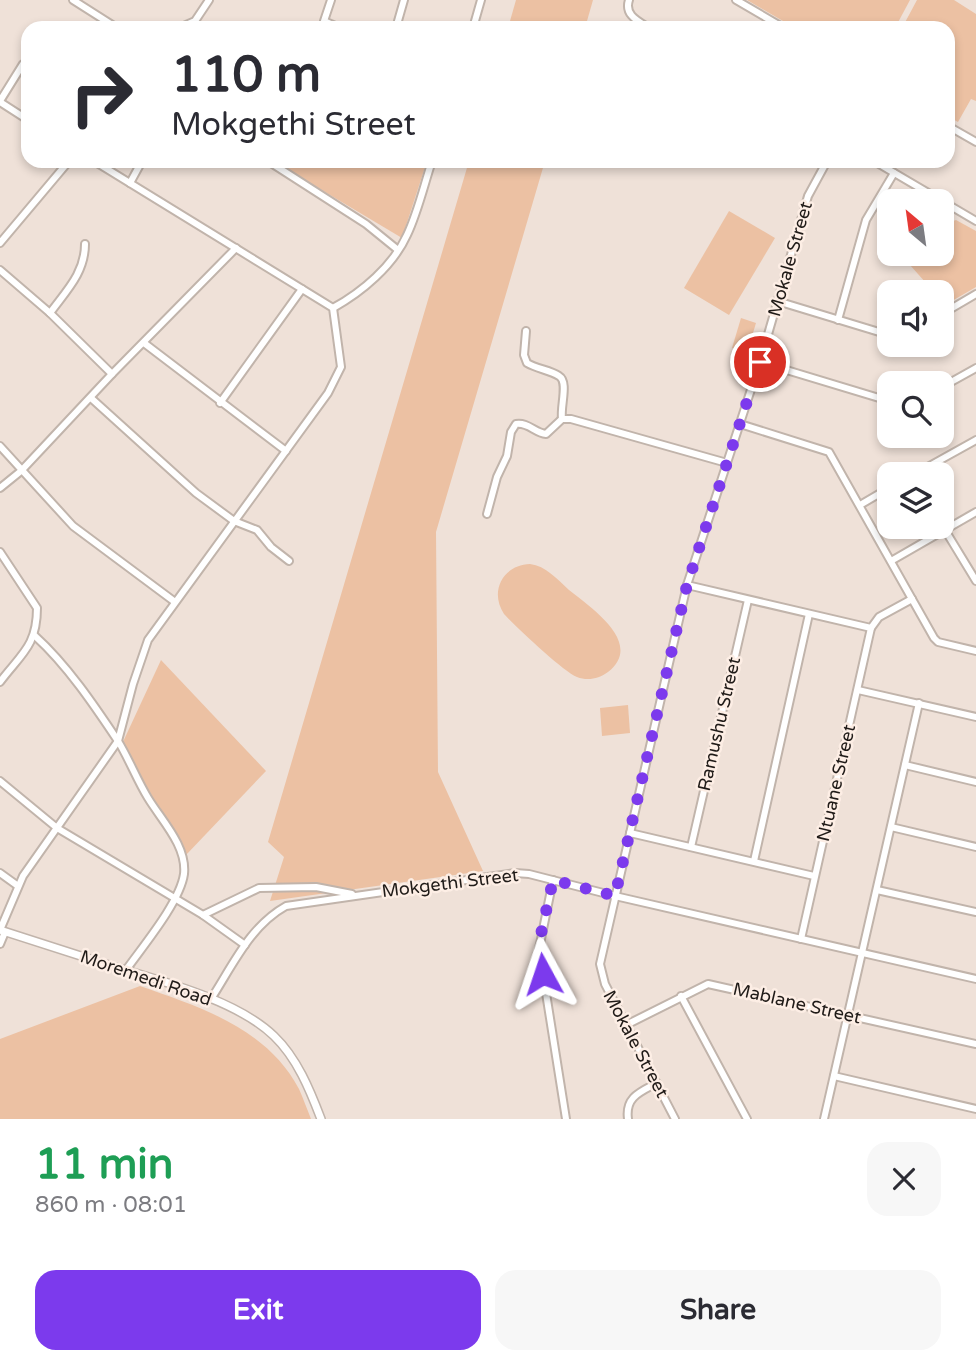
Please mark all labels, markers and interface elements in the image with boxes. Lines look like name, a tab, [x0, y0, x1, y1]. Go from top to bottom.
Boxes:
text: 110 m	[171, 46, 321, 105]
icon: right	[56, 49, 147, 140]
text: Mokgethi Street	[171, 106, 416, 144]
north arrow	[877, 189, 954, 266]
map controls	[877, 189, 954, 539]
street label: Mokale Street	[763, 199, 817, 319]
button: sound	[877, 280, 954, 357]
pin	[730, 332, 790, 392]
icon: arrive	[741, 343, 779, 381]
button: search	[877, 371, 954, 448]
button: layers	[877, 462, 954, 539]
street label: Ramushu Street	[693, 655, 745, 793]
street label: Ntuane Street	[812, 722, 860, 844]
street label: Mokgethi Street	[380, 864, 520, 902]
position arrow	[506, 937, 580, 1011]
street label: Moremedi Road	[77, 945, 215, 1011]
street label: Mablane Street	[731, 978, 863, 1028]
street label: Mokale Street	[598, 986, 674, 1102]
text: 11 min	[35, 1139, 173, 1190]
button: close	[867, 1142, 941, 1216]
text: 860 m · 08:01	[35, 1191, 187, 1219]
button: Exit	[35, 1270, 481, 1350]
button: Share	[495, 1270, 941, 1350]

